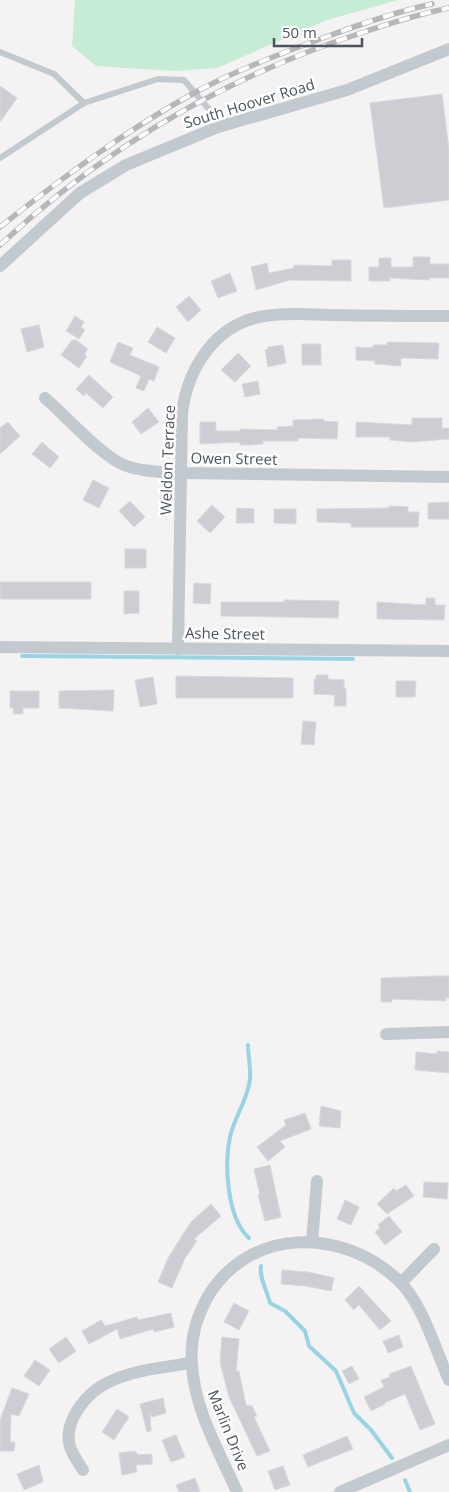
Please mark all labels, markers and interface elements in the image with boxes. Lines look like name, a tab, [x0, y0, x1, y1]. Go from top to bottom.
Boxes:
scale bar	[274, 15, 362, 47]
text: 50 m	[282, 22, 317, 42]
street label: South Hoover Road	[181, 74, 317, 132]
street label: Weldon Terrace	[155, 405, 179, 515]
street label: Owen Street	[190, 447, 278, 469]
street label: Ashe Street	[185, 622, 265, 644]
street label: Marlin Drive	[204, 1387, 254, 1473]

